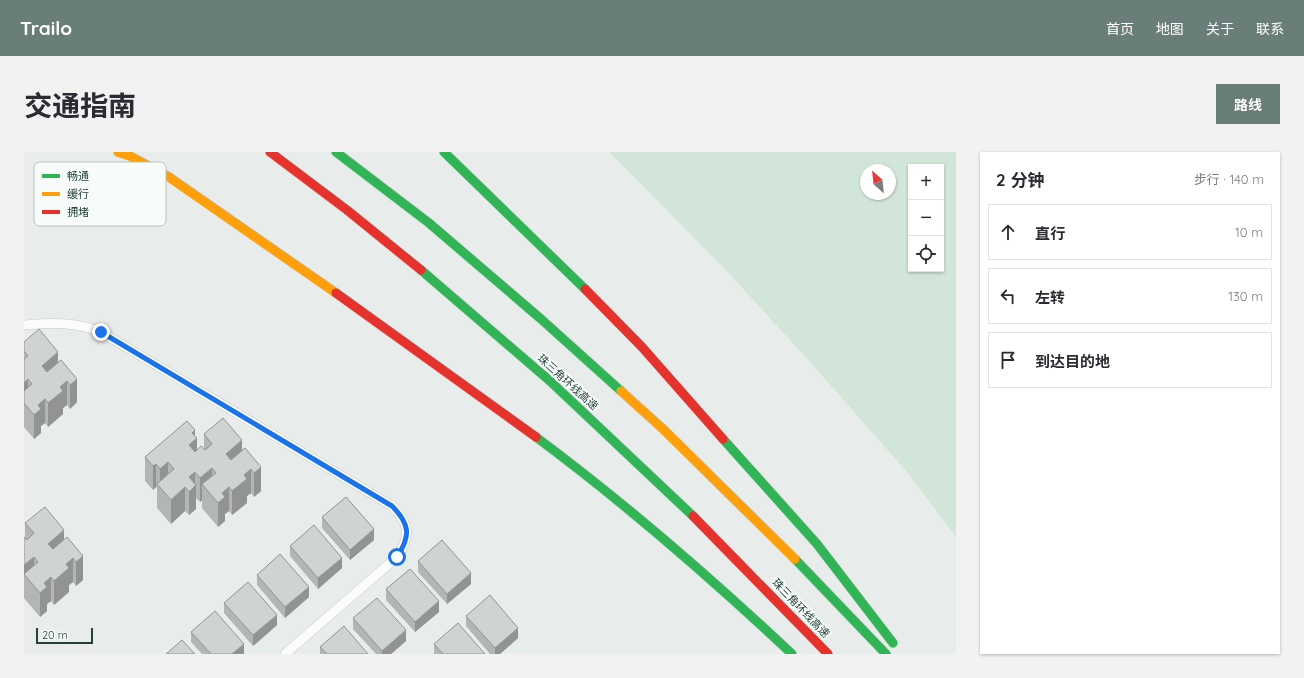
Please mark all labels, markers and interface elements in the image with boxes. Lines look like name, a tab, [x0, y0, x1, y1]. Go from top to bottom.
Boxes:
text: Trailo	[20, 16, 72, 40]
text: 首页	[1106, 20, 1134, 38]
text: 地图	[1156, 20, 1184, 38]
text: 关于	[1206, 20, 1234, 38]
text: 联系	[1256, 20, 1284, 38]
button: 路线	[1216, 84, 1280, 124]
text: 交通指南	[24, 88, 136, 123]
legend	[34, 162, 166, 226]
north arrow	[860, 164, 896, 200]
map controls	[908, 164, 944, 272]
button: +	[908, 164, 944, 200]
text: 畅通	[67, 169, 89, 183]
text: 2 分钟	[996, 169, 1044, 190]
text: 步行 · 140 m	[1194, 171, 1264, 187]
text: 缓行	[67, 187, 89, 201]
button: −	[908, 200, 944, 236]
text: 拥堵	[67, 205, 89, 219]
icon: ahead	[997, 221, 1019, 243]
text: 直行	[1035, 224, 1065, 243]
text: 10 m	[1235, 224, 1263, 240]
button: locate	[908, 236, 944, 272]
icon: left	[997, 285, 1019, 307]
text: 左转	[1035, 288, 1065, 307]
text: 130 m	[1228, 288, 1263, 304]
route end	[92, 323, 110, 341]
icon: arrive	[997, 349, 1019, 371]
street label: 珠三角环线高速	[535, 351, 601, 413]
text: 到达目的地	[1035, 352, 1110, 371]
route start	[388, 548, 406, 566]
street label: 珠三角环线高速	[769, 575, 833, 641]
scale bar	[36, 626, 93, 645]
text: 20 m	[42, 628, 68, 642]

